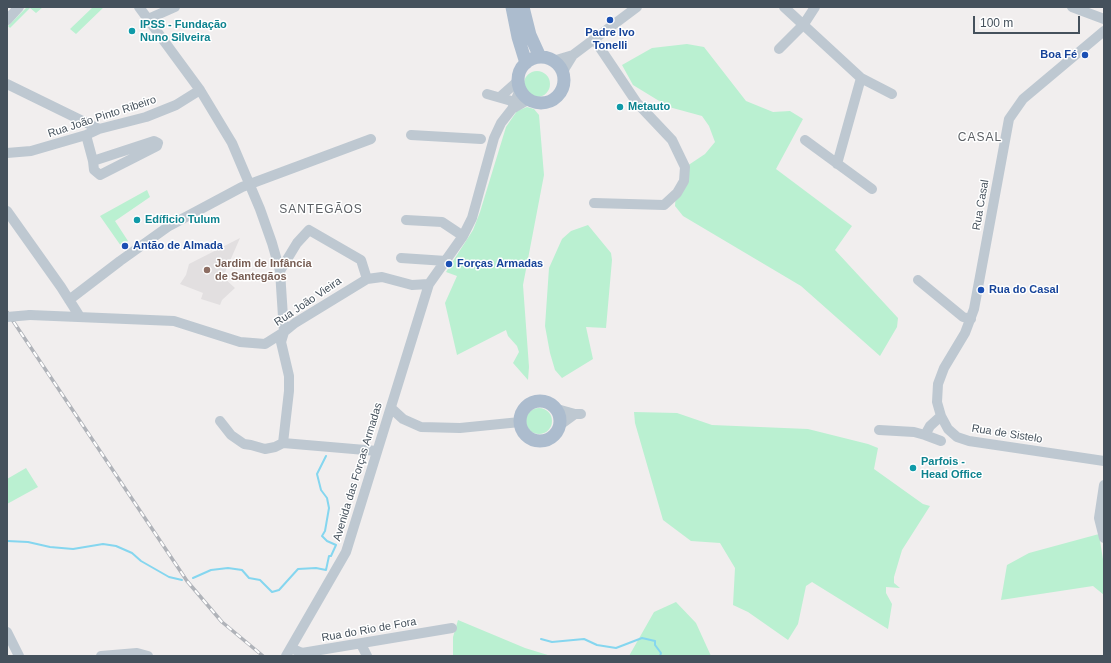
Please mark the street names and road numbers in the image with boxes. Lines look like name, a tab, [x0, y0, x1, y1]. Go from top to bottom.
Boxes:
street label: Rua João Pinto Ribeiro	[46, 93, 158, 141]
street label: Rua Casal	[970, 179, 992, 231]
street label: Rua João Vieira	[272, 275, 344, 329]
street label: Avenida das Forças Armadas	[331, 401, 385, 543]
street label: Rua de Sistelo	[971, 422, 1043, 446]
street label: Rua do Rio de Fora	[321, 615, 417, 645]

